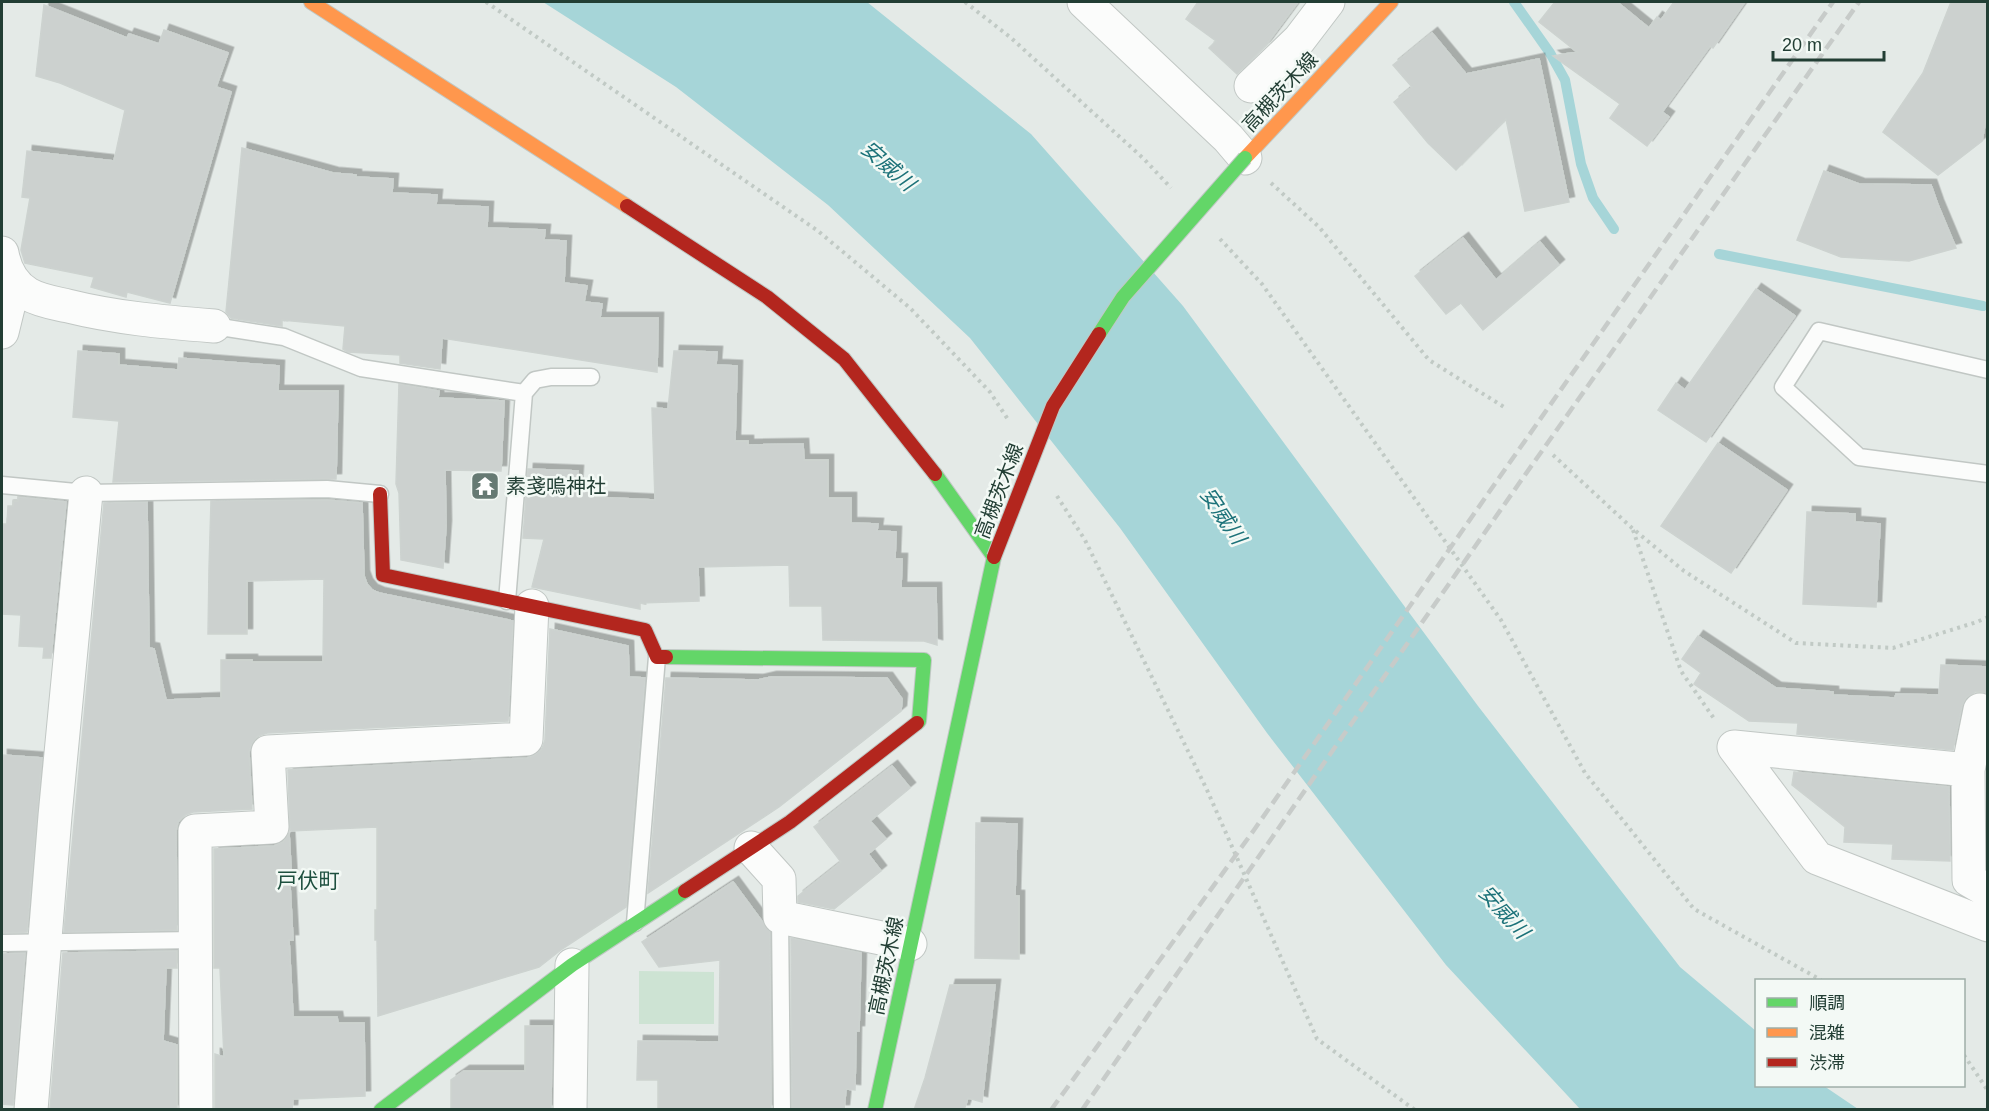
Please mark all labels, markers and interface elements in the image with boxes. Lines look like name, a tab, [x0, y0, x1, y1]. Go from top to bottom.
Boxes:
scale bar	[1773, 24, 1884, 62]
text: 20 m	[1782, 35, 1822, 55]
street label: 高槻茨木線	[1238, 48, 1322, 136]
water label: 安威川	[857, 136, 921, 196]
street label: 高槻茨木線	[971, 440, 1027, 542]
temple icon: 素戔嗚神社	[469, 470, 501, 502]
place label: 素戔嗚神社	[506, 475, 606, 497]
water label: 安威川	[1196, 483, 1252, 550]
district label: 戸伏町	[277, 869, 340, 892]
water label: 安威川	[1475, 881, 1535, 944]
street label: 高槻茨木線	[865, 915, 907, 1017]
legend	[1755, 979, 1965, 1087]
text: 順調	[1809, 993, 1845, 1013]
text: 混雑	[1809, 1023, 1845, 1043]
text: 渋滞	[1809, 1053, 1845, 1073]

